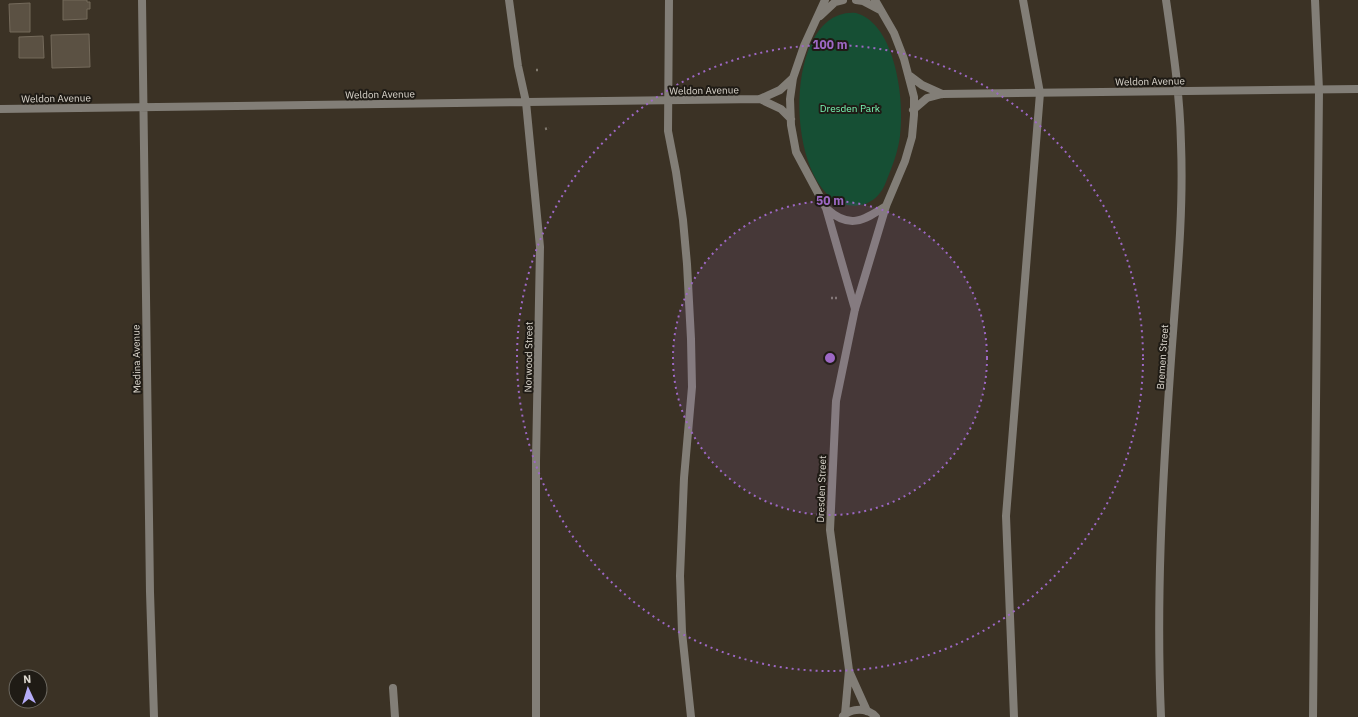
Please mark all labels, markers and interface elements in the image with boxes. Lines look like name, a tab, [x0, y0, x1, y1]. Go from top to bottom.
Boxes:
text: 100 m	[812, 37, 848, 52]
street label: Weldon Avenue	[1115, 74, 1186, 89]
street label: Weldon Avenue	[669, 83, 740, 98]
street label: Weldon Avenue	[345, 87, 416, 102]
street label: Weldon Avenue	[21, 91, 92, 106]
park label: Dresden Park	[820, 102, 881, 115]
text: 50 m	[816, 193, 844, 208]
street label: Norwood Street	[521, 321, 536, 393]
street label: Medina Avenue	[129, 324, 144, 393]
street label: Bremen Street	[1154, 324, 1171, 390]
centre of rings	[823, 351, 837, 365]
street label: Dresden Street	[814, 455, 829, 523]
north arrow	[8, 669, 48, 709]
text: N	[23, 672, 32, 686]

